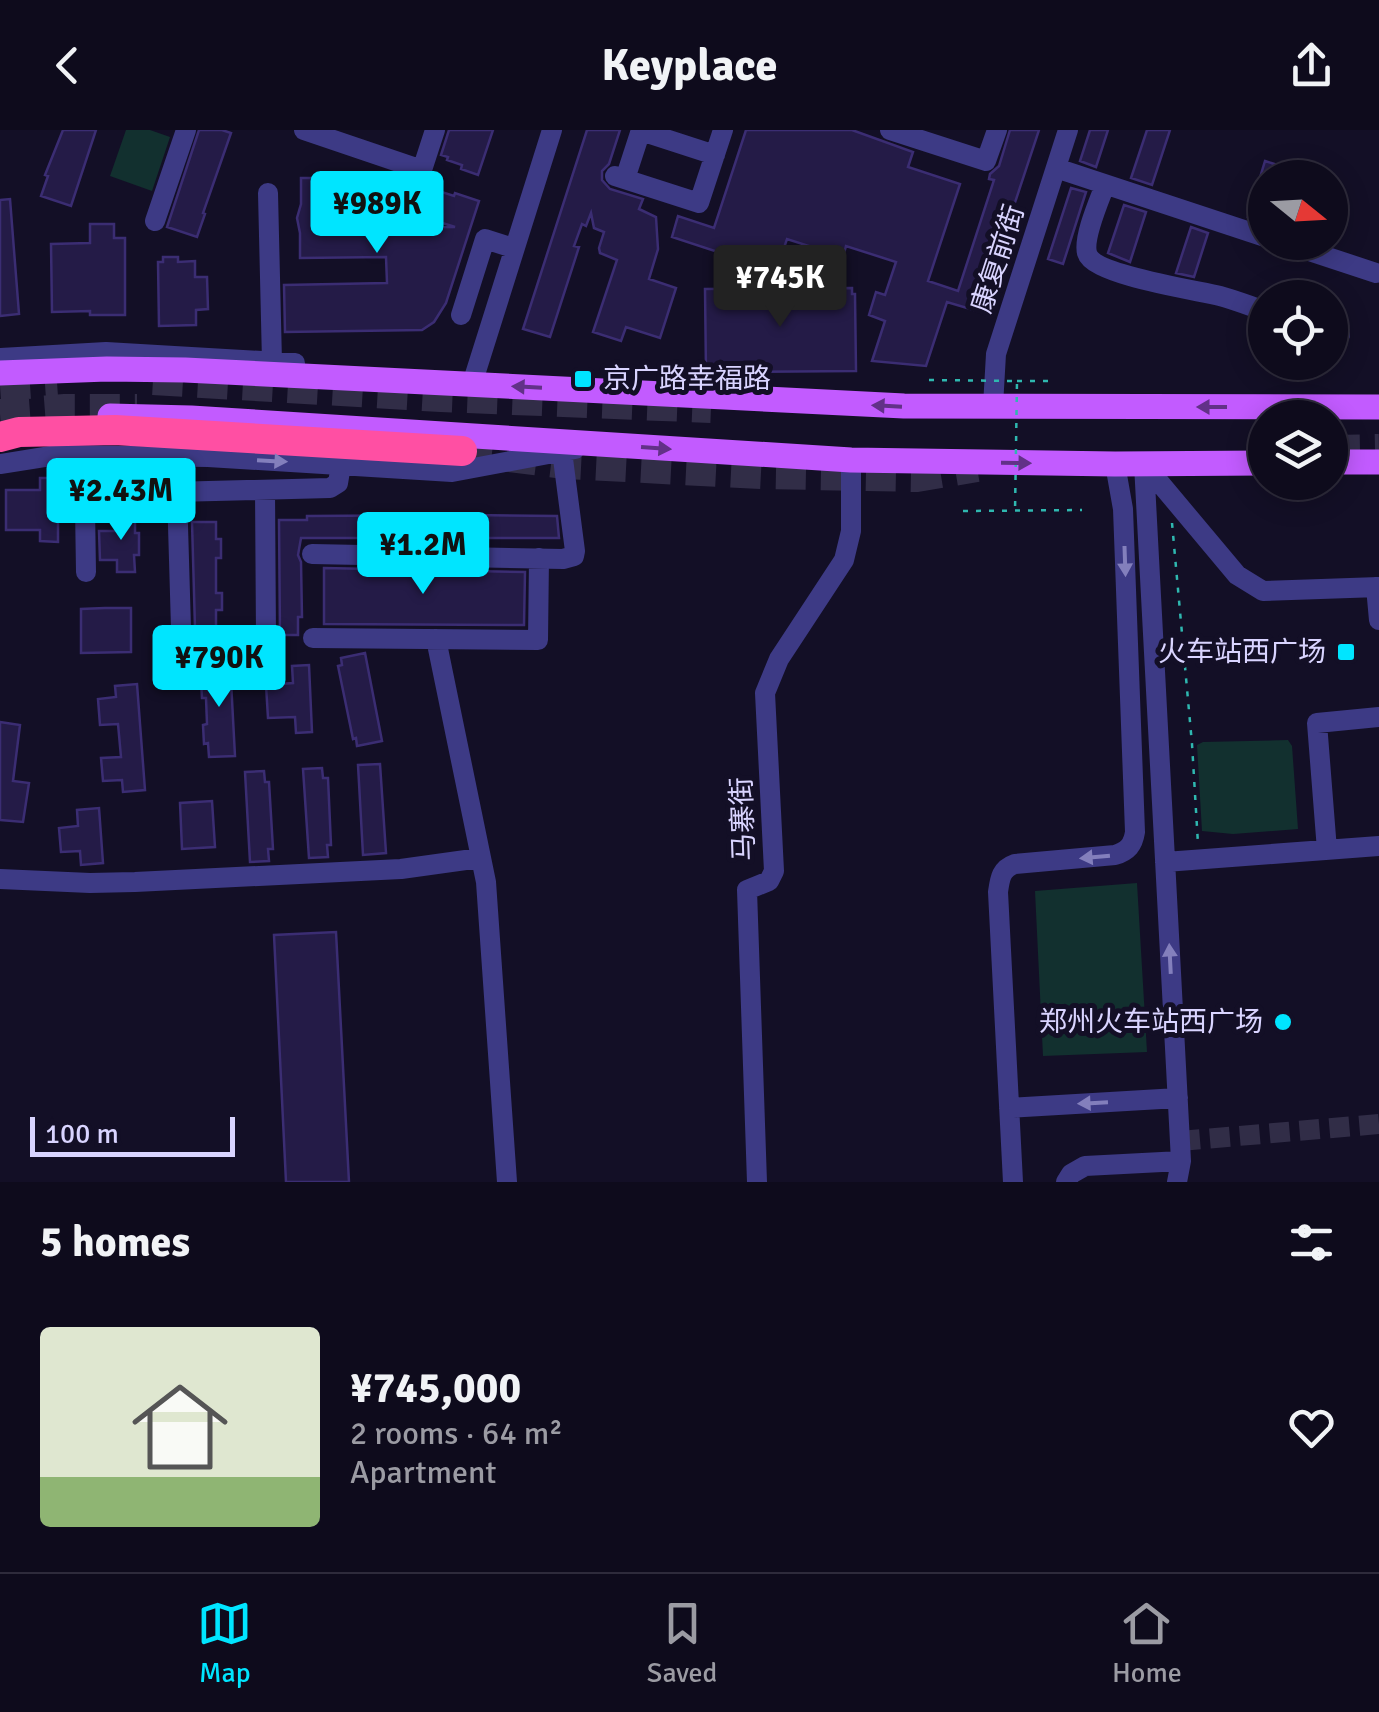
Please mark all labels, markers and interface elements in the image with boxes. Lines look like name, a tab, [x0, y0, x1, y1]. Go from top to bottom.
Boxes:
icon: back	[40, 38, 95, 93]
text: Keyplace	[601, 38, 778, 93]
icon: share	[1284, 38, 1339, 93]
north arrow	[1248, 160, 1348, 260]
map controls	[1248, 160, 1348, 500]
pin: ¥989K	[307, 171, 447, 256]
text: ¥989K	[333, 184, 421, 223]
street label: 康复前街	[965, 200, 1031, 318]
pin: ¥745K	[710, 245, 850, 330]
text: ¥745K	[736, 258, 824, 297]
button: locate	[1248, 280, 1348, 380]
place label: 京广路幸福路	[603, 362, 771, 396]
marker: 京广路幸福路	[572, 368, 594, 390]
one-way arrow	[511, 379, 542, 395]
one-way arrow	[870, 397, 902, 413]
one-way arrow	[1195, 399, 1227, 415]
button: layers	[1248, 400, 1348, 500]
one-way arrow	[641, 440, 673, 456]
one-way arrow	[256, 453, 288, 469]
one-way arrow	[1000, 455, 1032, 471]
pin: ¥2.43M	[40, 458, 202, 543]
text: ¥2.43M	[69, 471, 173, 510]
pin: ¥1.2M	[353, 512, 493, 597]
text: ¥1.2M	[379, 525, 467, 564]
one-way arrow	[1117, 545, 1133, 577]
pin: ¥790K	[149, 625, 289, 710]
place label: 火车站西广场	[1158, 635, 1326, 669]
text: ¥790K	[175, 638, 263, 677]
marker: 火车站西广场	[1335, 641, 1357, 663]
street label: 马寨街	[725, 776, 761, 862]
one-way arrow	[1078, 850, 1110, 866]
one-way arrow	[1162, 942, 1178, 974]
place label: 郑州火车站西广场	[1039, 1005, 1263, 1039]
marker: 郑州火车站西广场	[1272, 1011, 1294, 1033]
one-way arrow	[1077, 1095, 1109, 1111]
scale bar	[30, 1112, 235, 1156]
text: 100 m	[45, 1117, 119, 1151]
icon: filters	[1284, 1215, 1339, 1270]
text: 5 homes	[40, 1217, 190, 1268]
text: ¥745,000	[350, 1363, 521, 1414]
icon: home	[120, 1367, 240, 1487]
icon: heart	[1284, 1400, 1339, 1455]
text: 2 rooms · 64 m²	[350, 1414, 563, 1453]
text: Apartment	[350, 1453, 497, 1492]
tab: Map	[197, 1596, 252, 1690]
tab: Saved	[647, 1596, 717, 1690]
tab: Home	[1112, 1596, 1182, 1690]

